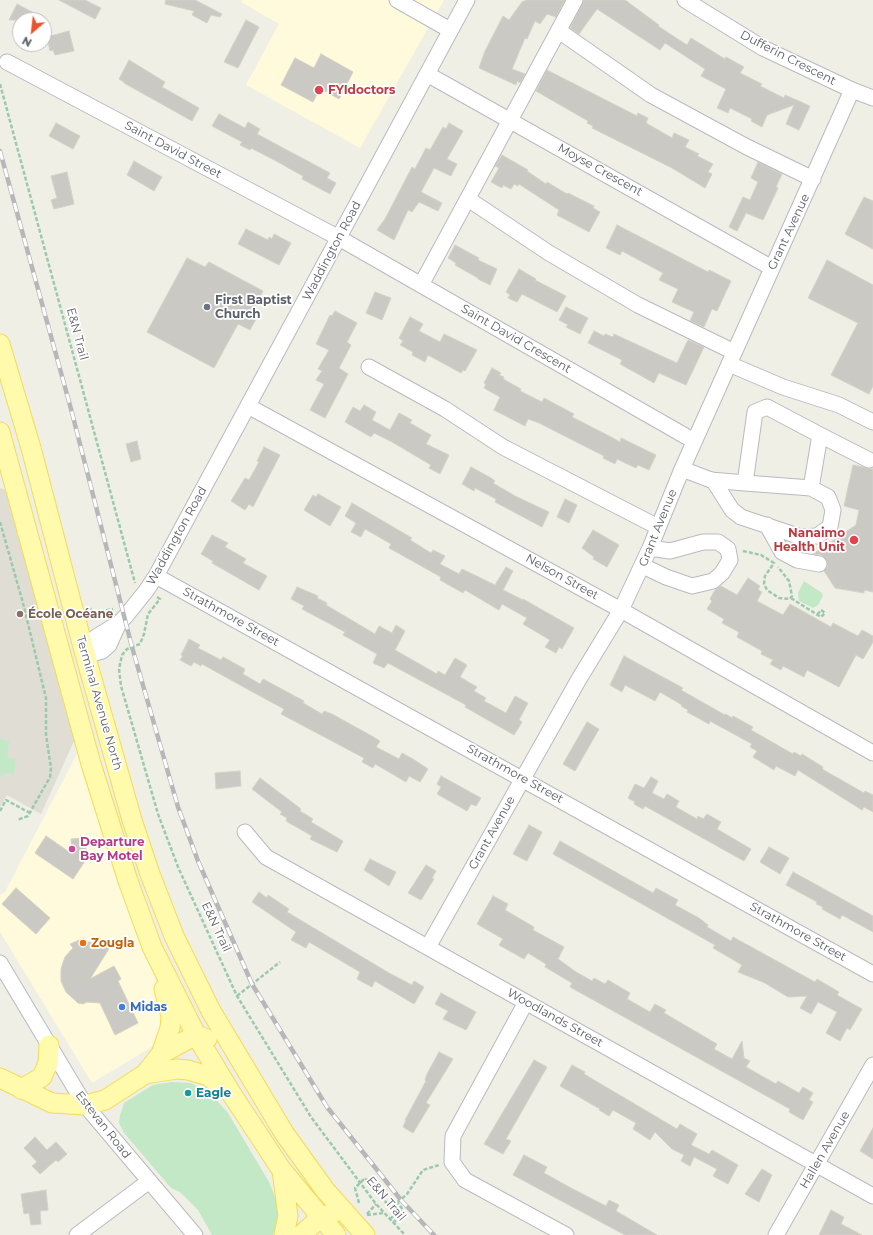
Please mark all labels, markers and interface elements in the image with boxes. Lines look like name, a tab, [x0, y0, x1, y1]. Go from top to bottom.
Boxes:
north arrow	[12, 12, 52, 52]
street label: Dufferin Crescent	[738, 28, 838, 88]
text: N	[20, 33, 34, 50]
place label: FYIdoctors	[328, 83, 395, 97]
marker: FYIdoctors	[313, 84, 325, 96]
street label: Saint David Street	[122, 118, 224, 182]
street label: Moyse Crescent	[555, 141, 645, 199]
street label: Grant Avenue	[765, 192, 813, 272]
street label: Waddington Road	[300, 199, 364, 303]
place label: First Baptist Church	[215, 293, 292, 321]
marker: First Baptist Church	[202, 302, 212, 312]
street label: Saint David Crescent	[458, 302, 574, 376]
street label: E&N Trail	[63, 306, 91, 362]
street label: Waddington Road	[144, 484, 210, 588]
street label: Grant Avenue	[636, 487, 680, 569]
place label: Nanaimo Health Unit	[773, 526, 845, 554]
marker: Nanaimo Health Unit	[848, 534, 860, 546]
street label: Nelson Street	[523, 551, 601, 603]
street label: Strathmore Street	[180, 584, 282, 650]
place label: École Océane	[28, 607, 113, 621]
marker: École Océane	[15, 609, 25, 619]
street label: Terminal Avenue North	[73, 634, 125, 772]
street label: Strathmore Street	[464, 741, 566, 807]
street label: Grant Avenue	[466, 794, 518, 872]
place label: Departure Bay Motel	[80, 835, 145, 863]
marker: Departure Bay Motel	[67, 844, 77, 854]
street label: Strathmore Street	[747, 899, 849, 965]
street label: E&N Trail	[198, 900, 234, 954]
place label: Zougla	[91, 936, 134, 950]
marker: Zougla	[78, 938, 88, 948]
street label: Woodlands Street	[504, 986, 606, 1050]
place label: Midas	[130, 1000, 167, 1014]
marker: Midas	[117, 1002, 127, 1012]
place label: Eagle	[196, 1086, 231, 1100]
street label: Estevan Road	[72, 1088, 134, 1162]
marker: Eagle	[183, 1088, 193, 1098]
street label: Hallen Avenue	[797, 1109, 853, 1191]
street label: E&N Trail	[363, 1174, 409, 1224]

